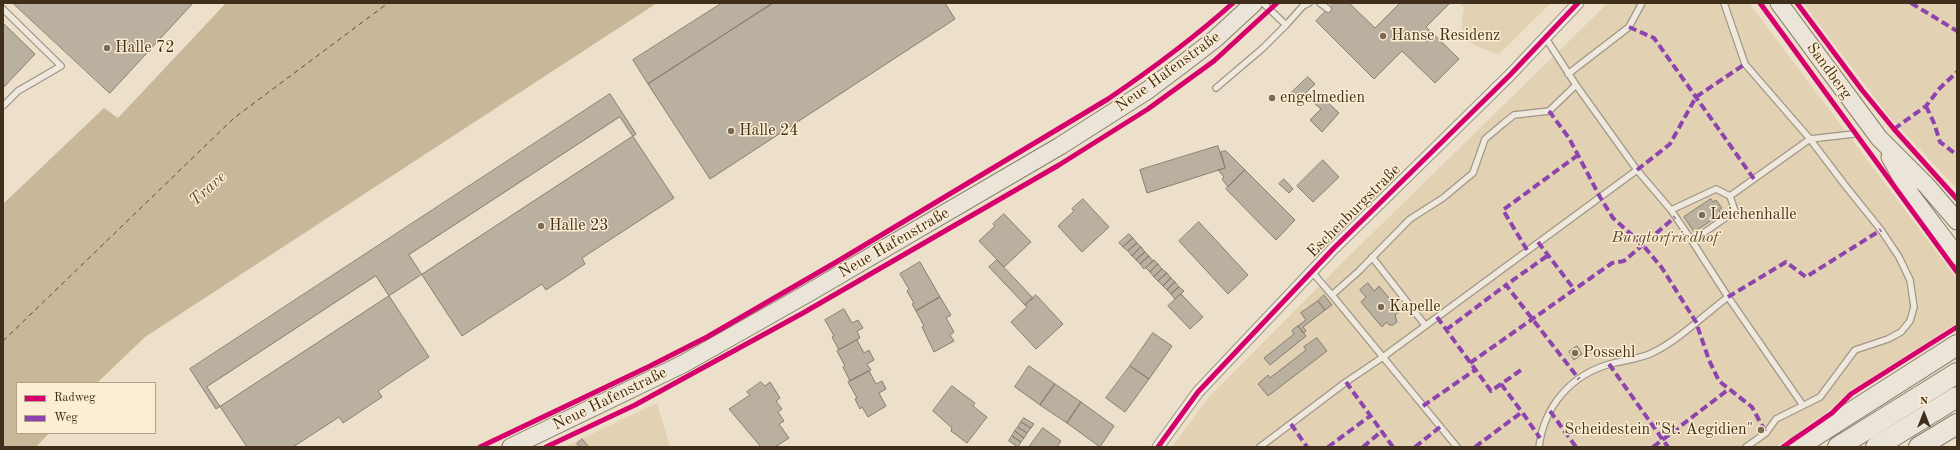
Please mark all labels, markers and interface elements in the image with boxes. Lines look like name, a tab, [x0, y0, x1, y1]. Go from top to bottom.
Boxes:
place label: Hanse Residenz	[1391, 26, 1500, 46]
street label: Neue Hafenstraße	[1112, 28, 1224, 116]
marker: Hanse Residenz	[1378, 31, 1388, 41]
place label: Halle 72	[115, 38, 175, 58]
street label: Sandberg	[1802, 39, 1856, 103]
marker: Halle 72	[102, 43, 112, 53]
place label: engelmedien	[1280, 88, 1365, 108]
marker: engelmedien	[1267, 93, 1277, 103]
place label: Halle 24	[739, 121, 799, 141]
marker: Halle 24	[726, 126, 736, 136]
street label: Eschenburgstraße	[1303, 160, 1405, 262]
water label: Trave	[185, 167, 231, 211]
street label: Neue Hafenstraße	[835, 204, 953, 282]
place label: Leichenhalle	[1710, 205, 1797, 225]
marker: Leichenhalle	[1697, 210, 1707, 220]
place label: Halle 23	[549, 216, 609, 236]
marker: Halle 23	[536, 221, 546, 231]
park label: Burgtorfriedhof	[1611, 228, 1719, 248]
place label: Kapelle	[1389, 297, 1441, 317]
marker: Kapelle	[1376, 302, 1386, 312]
place label: Possehl	[1583, 343, 1635, 363]
marker: Possehl	[1570, 348, 1580, 358]
street label: Neue Hafenstraße	[550, 363, 670, 435]
legend	[16, 382, 156, 434]
text: Radweg	[54, 392, 96, 404]
north arrow	[1904, 394, 1944, 434]
text: N	[1920, 396, 1928, 407]
text: Weg	[54, 412, 78, 424]
place label: Scheidestein "St. Aegidien"	[1564, 420, 1753, 440]
marker: Scheidestein "St. Aegidien"	[1756, 425, 1766, 435]

